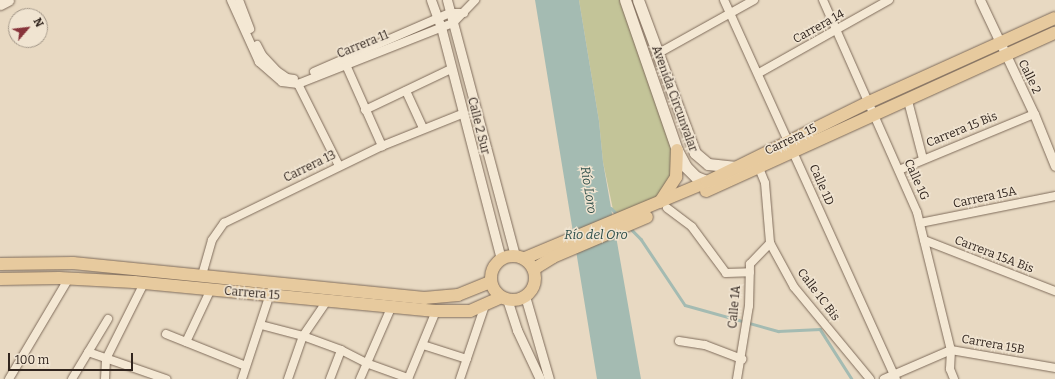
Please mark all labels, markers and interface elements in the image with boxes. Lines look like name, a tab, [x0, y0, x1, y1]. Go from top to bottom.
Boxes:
street label: Carrera 14	[791, 7, 847, 47]
north arrow	[8, 8, 48, 48]
text: N	[30, 16, 46, 29]
street label: Carrera 11	[335, 28, 391, 62]
street label: Avenida Circunvalar	[648, 44, 700, 154]
street label: Calle 2	[1015, 57, 1043, 97]
street label: Calle 2 Sur	[464, 96, 492, 156]
street label: Carrera 15 Bis	[924, 109, 1000, 151]
street label: Carrera 15	[763, 121, 819, 159]
street label: Carrera 13	[282, 148, 338, 186]
street label: Calle 1G	[901, 157, 931, 203]
street label: Calle 1D	[806, 162, 836, 208]
water label: Río Loro	[577, 165, 599, 215]
street label: Carrera 15A	[952, 184, 1018, 212]
water label: Río del Oro	[564, 227, 628, 243]
street label: Carrera 15A Bis	[952, 233, 1036, 277]
street label: Calle 1C Bis	[794, 266, 842, 324]
street label: Carrera 15	[224, 284, 280, 304]
street label: Calle 1A	[726, 285, 744, 329]
street label: Carrera 15B	[960, 332, 1026, 358]
scale bar	[10, 345, 135, 371]
text: 100 m	[15, 353, 49, 367]

